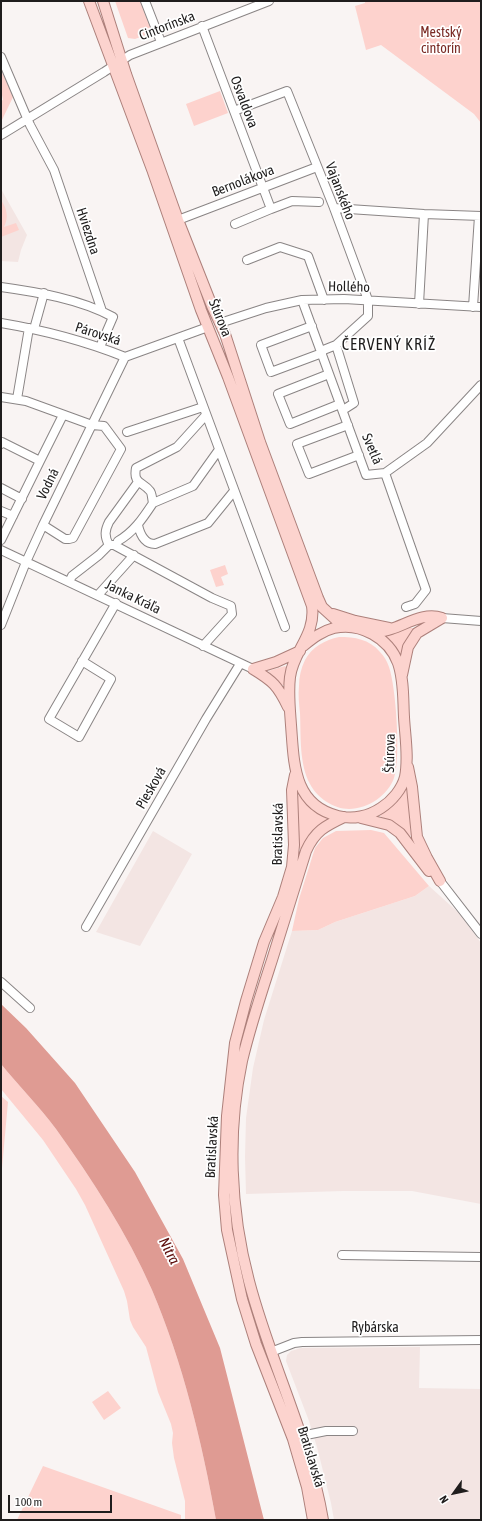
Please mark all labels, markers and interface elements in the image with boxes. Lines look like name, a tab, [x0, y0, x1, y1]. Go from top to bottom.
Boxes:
street label: Cintorínska	[137, 8, 197, 44]
park label: Mestský cintorín	[420, 25, 462, 58]
street label: Osvaldova	[226, 74, 262, 130]
street label: Vajanského	[321, 160, 359, 222]
street label: Bernolákova	[210, 161, 276, 201]
street label: Hviezdna	[73, 205, 103, 257]
street label: Hollého	[328, 278, 370, 296]
street label: Štúrova	[205, 297, 235, 339]
street label: Párovská	[73, 319, 123, 349]
district label: ČERVENÝ KRÍŽ	[342, 335, 436, 355]
street label: Svetlá	[358, 431, 386, 467]
street label: Vodná	[33, 466, 63, 502]
street label: Janka Kráľa	[102, 576, 164, 618]
street label: Štúrova	[381, 733, 399, 773]
street label: Piesková	[132, 764, 170, 812]
street label: Bratislavská	[269, 802, 287, 866]
street label: Bratislavská	[202, 1115, 222, 1179]
water label: Nitra	[155, 1235, 183, 1267]
street label: Rybárska	[351, 1320, 399, 1336]
street label: Bratislavská	[294, 1425, 328, 1489]
north arrow	[434, 1473, 474, 1513]
scale bar	[10, 1487, 114, 1513]
text: N	[437, 1494, 451, 1506]
text: 100 m	[15, 1495, 42, 1509]

